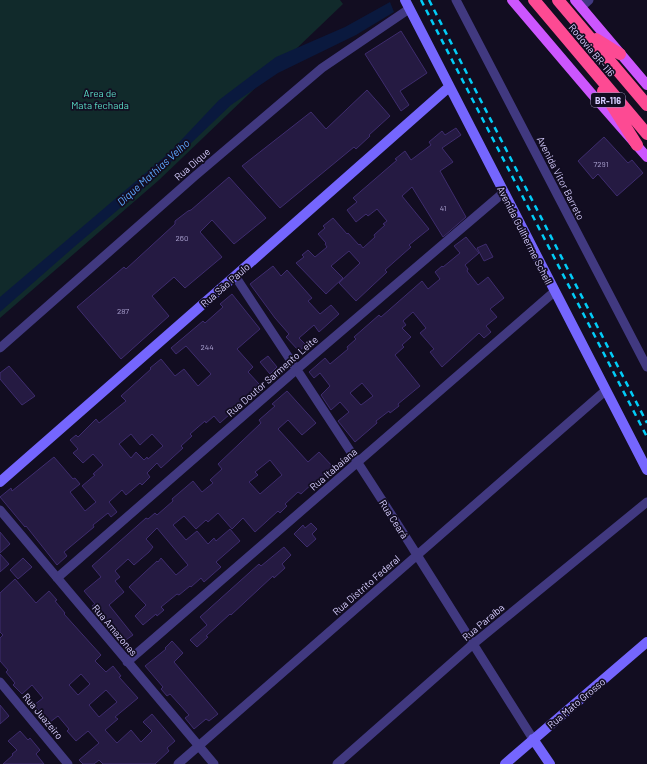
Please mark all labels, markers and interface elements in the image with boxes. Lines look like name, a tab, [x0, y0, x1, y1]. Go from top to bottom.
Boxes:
street label: Rodovia BR-116	[566, 21, 618, 79]
park label: Area de Mata fechada	[71, 87, 129, 111]
road number: BR-116	[591, 93, 625, 107]
street label: Avenida Vitor Barreto	[535, 134, 587, 222]
water label: Dique Mathias Velho	[114, 136, 192, 208]
street label: Rua Dique	[172, 145, 212, 183]
house number: 7291	[594, 159, 609, 169]
street label: Avenida Guilherme Schell	[495, 184, 555, 286]
house number: 41	[440, 203, 446, 213]
house number: 260	[176, 233, 188, 243]
street label: Rua São Paulo	[198, 260, 252, 310]
house number: 287	[117, 306, 129, 316]
street label: Rua Doutor Sarmento Leite	[224, 333, 320, 419]
house number: 244	[200, 342, 214, 352]
street label: Rua Itabaiana	[307, 445, 359, 493]
street label: Rua Ceará	[377, 497, 411, 541]
street label: Rua Distrito Federal	[330, 552, 402, 618]
street label: Rua Paraíba	[460, 601, 506, 643]
street label: Rua Amazonas	[90, 602, 140, 658]
street label: Rua Mato Grosso	[545, 675, 607, 731]
street label: Rua Juazeiro	[20, 691, 66, 741]

